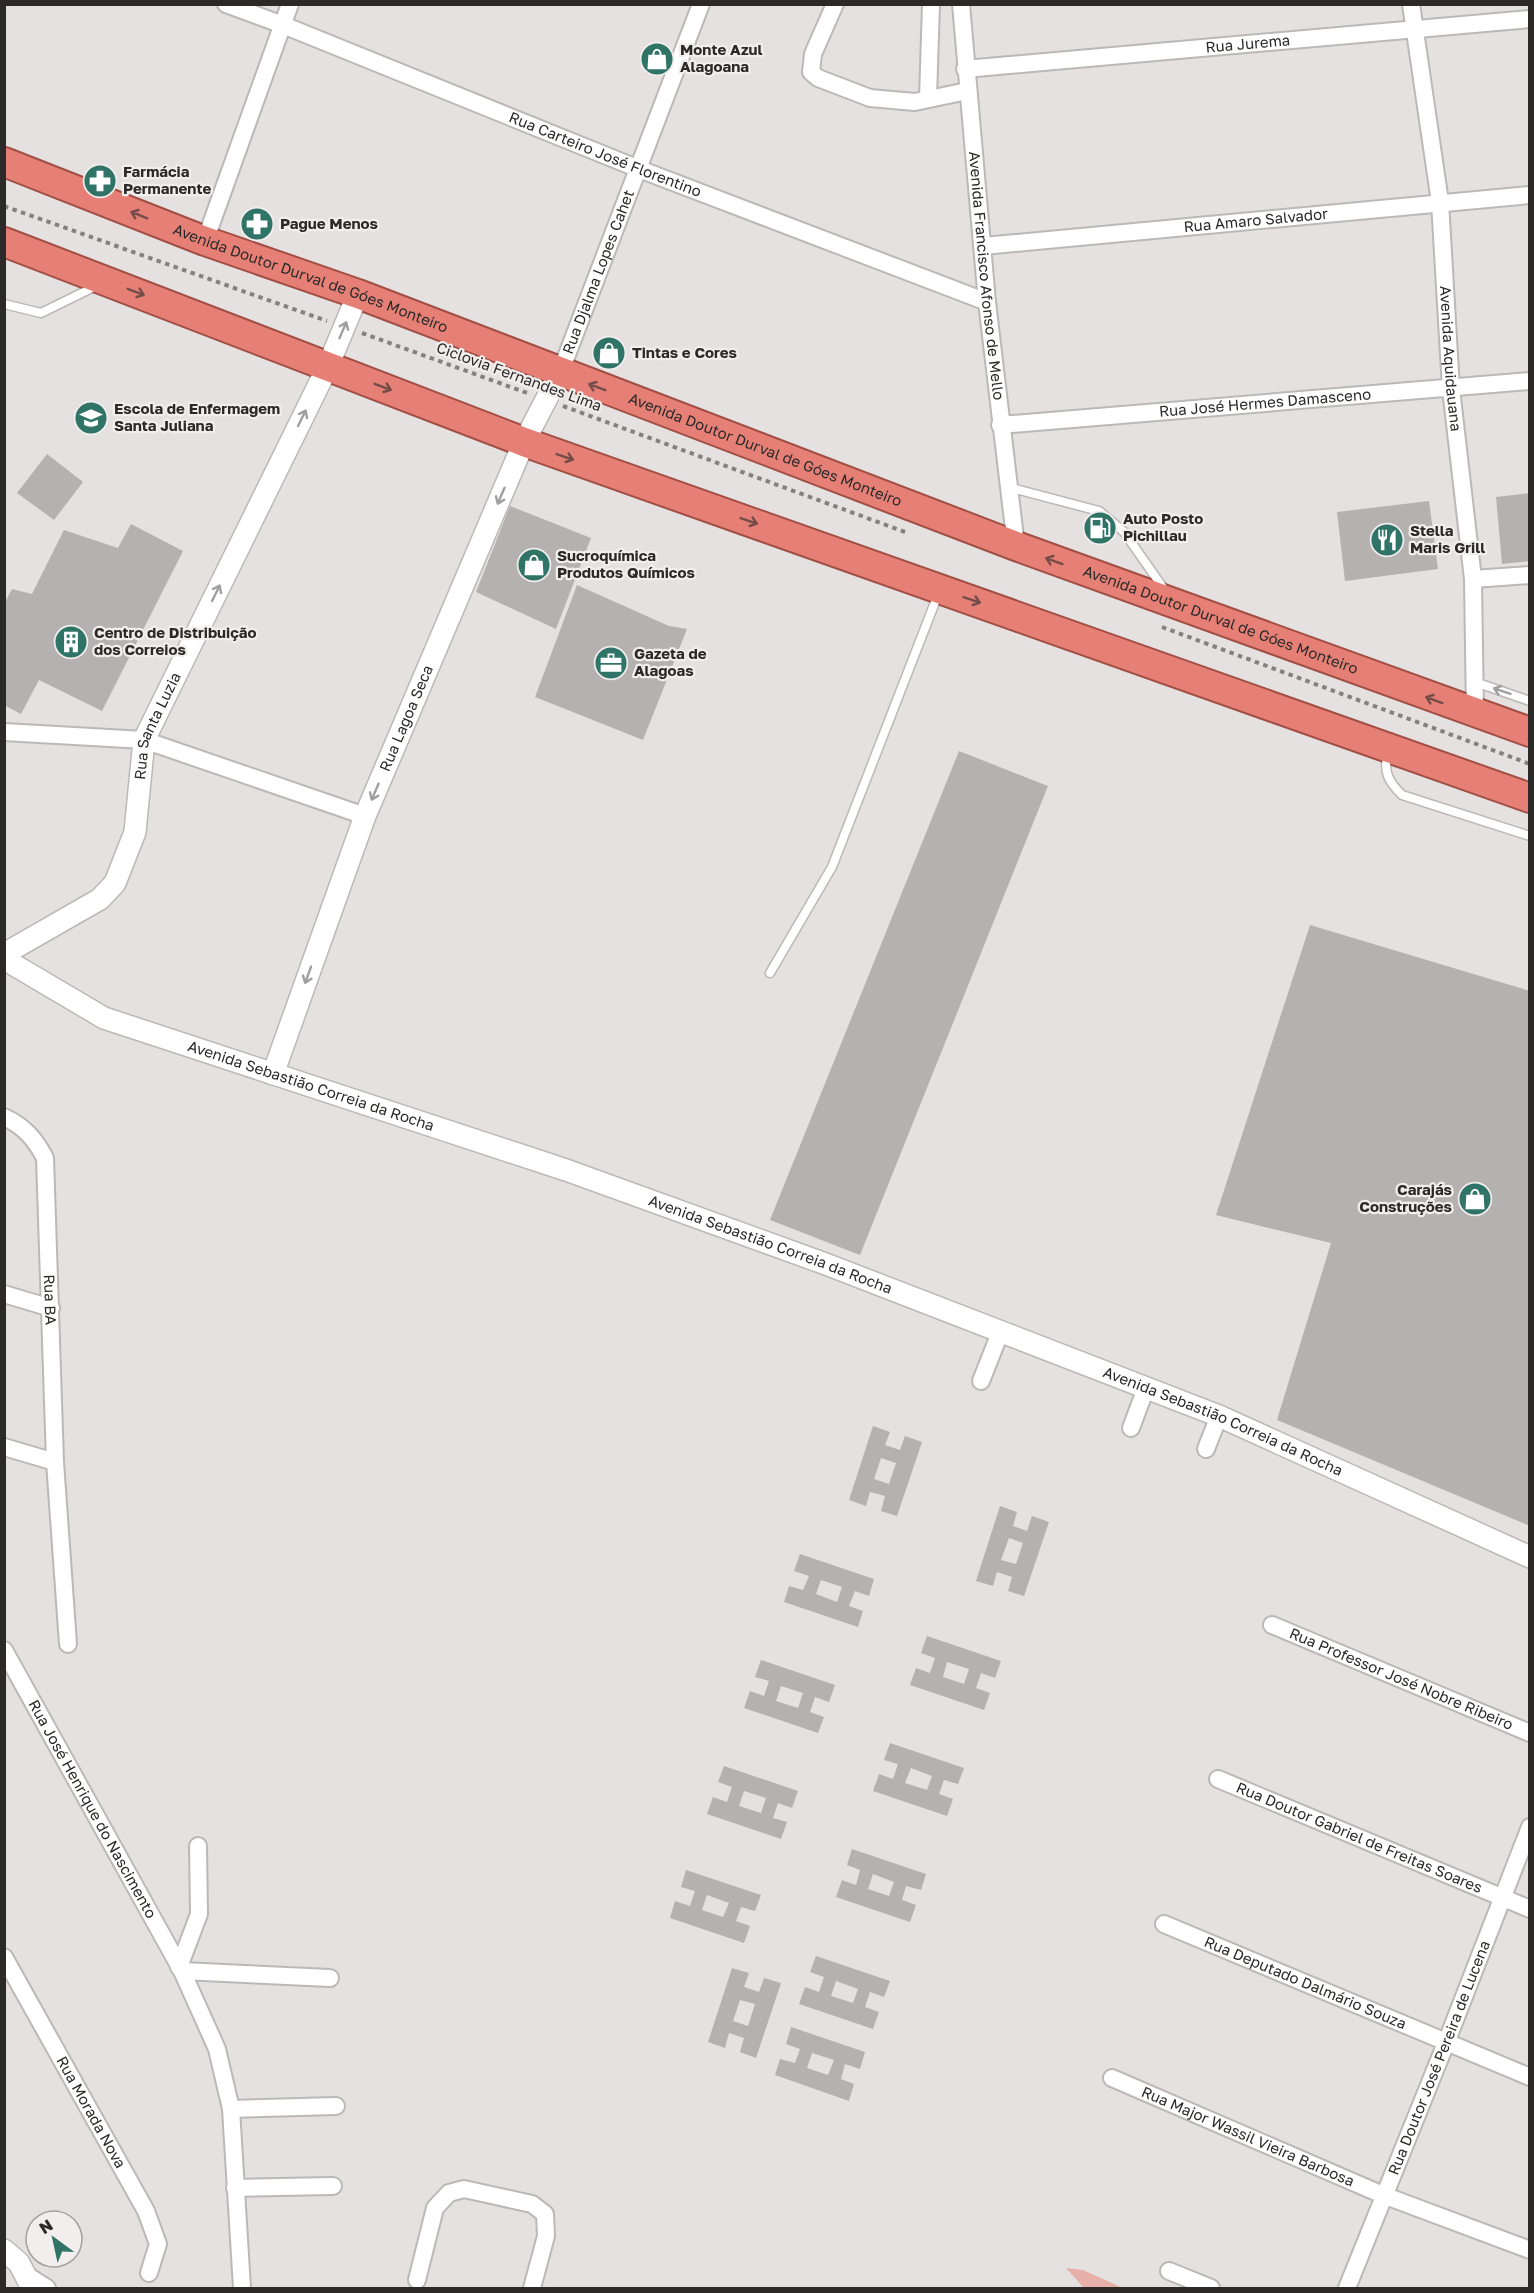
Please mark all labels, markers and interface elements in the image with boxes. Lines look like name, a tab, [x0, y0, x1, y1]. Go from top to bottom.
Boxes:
street label: Rua Jurema	[1205, 30, 1291, 56]
place label: Monte Azul Alagoana	[680, 40, 763, 75]
shop icon: Monte Azul Alagoana	[639, 41, 675, 77]
street label: Rua Carteiro José Florentino	[507, 107, 704, 200]
street label: Avenida Francisco Afonso de Mello	[966, 151, 1009, 401]
place label: Farmácia Permanente	[123, 162, 211, 197]
pharmacy icon: Farmácia Permanente	[82, 163, 118, 199]
street label: Rua Djalma Lopes Cahet	[558, 187, 637, 356]
street label: Rua Amaro Salvador	[1183, 204, 1329, 235]
pharmacy icon: Pague Menos	[239, 206, 275, 242]
one-way arrow	[130, 209, 149, 220]
place label: Pague Menos	[280, 214, 378, 232]
street label: Avenida Doutor Durval de Góes Monteiro	[171, 219, 451, 336]
street label: Avenida Aquidauana	[1437, 285, 1466, 432]
one-way arrow	[126, 288, 145, 299]
one-way arrow	[338, 321, 349, 340]
shop icon: Tintas e Cores	[591, 335, 627, 371]
street label: Ciclovia Fernandes Lima	[434, 338, 604, 414]
place label: Tintas e Cores	[632, 343, 737, 361]
one-way arrow	[588, 381, 607, 392]
one-way arrow	[373, 382, 391, 393]
street label: Rua José Hermes Damasceno	[1158, 384, 1372, 420]
street label: Avenida Doutor Durval de Góes Monteiro	[626, 389, 905, 509]
place label: Escola de Enfermagem Santa Juliana	[114, 399, 280, 434]
school or university icon: Escola de Enfermagem Santa Juliana	[73, 400, 109, 436]
one-way arrow	[297, 410, 308, 428]
one-way arrow	[555, 452, 574, 463]
one-way arrow	[495, 487, 506, 505]
place label: Auto Posto Pichillau	[1123, 509, 1203, 544]
fuel station icon: Auto Posto Pichillau	[1082, 510, 1118, 546]
one-way arrow	[739, 517, 757, 528]
place label: Stella Maris Grill	[1410, 521, 1485, 556]
restaurant icon: Stella Maris Grill	[1369, 522, 1405, 558]
place label: Sucroquímica Produtos Químicos	[557, 546, 695, 581]
shop icon: Sucroquímica Produtos Químicos	[516, 547, 552, 583]
one-way arrow	[1045, 554, 1064, 565]
street label: Avenida Doutor Durval de Góes Monteiro	[1081, 561, 1361, 677]
one-way arrow	[211, 585, 222, 603]
one-way arrow	[962, 596, 981, 607]
place label: Centro de Distribuição dos Correios	[94, 623, 256, 658]
building icon: Centro de Distribuição dos Correios	[53, 624, 89, 660]
place label: Gazeta de Alagoas	[634, 644, 707, 679]
office icon: Gazeta de Alagoas	[593, 645, 629, 681]
street label: Rua Lagoa Seca	[375, 662, 436, 774]
street label: Rua Santa Luzia	[130, 669, 184, 780]
one-way arrow	[1493, 685, 1512, 696]
one-way arrow	[1426, 693, 1444, 704]
one-way arrow	[369, 782, 380, 800]
one-way arrow	[302, 965, 313, 984]
street label: Avenida Sebastião Correia da Rocha	[186, 1036, 437, 1134]
place label: Carajás Construções	[1359, 1180, 1452, 1215]
shop icon: Carajás Construções	[1457, 1181, 1493, 1217]
street label: Avenida Sebastião Correia da Rocha	[646, 1191, 895, 1297]
street label: Rua BA	[41, 1274, 60, 1326]
street label: Avenida Sebastião Correia da Rocha	[1101, 1362, 1346, 1479]
street label: Rua Professor José Nobre Ribeiro	[1287, 1623, 1516, 1733]
street label: Rua José Henrique do Nascimento	[25, 1696, 161, 1921]
street label: Rua Doutor Gabriel de Freitas Soares	[1234, 1778, 1485, 1896]
street label: Rua Deputado Dalmário Souza	[1202, 1932, 1409, 2032]
street label: Rua Doutor José Pereira de Lucena	[1384, 1938, 1493, 2177]
street label: Rua Morada Nova	[53, 2053, 130, 2171]
street label: Rua Major Wassil Vieira Barbosa	[1139, 2082, 1357, 2190]
north arrow	[24, 2209, 84, 2269]
text: N	[35, 2215, 56, 2238]

